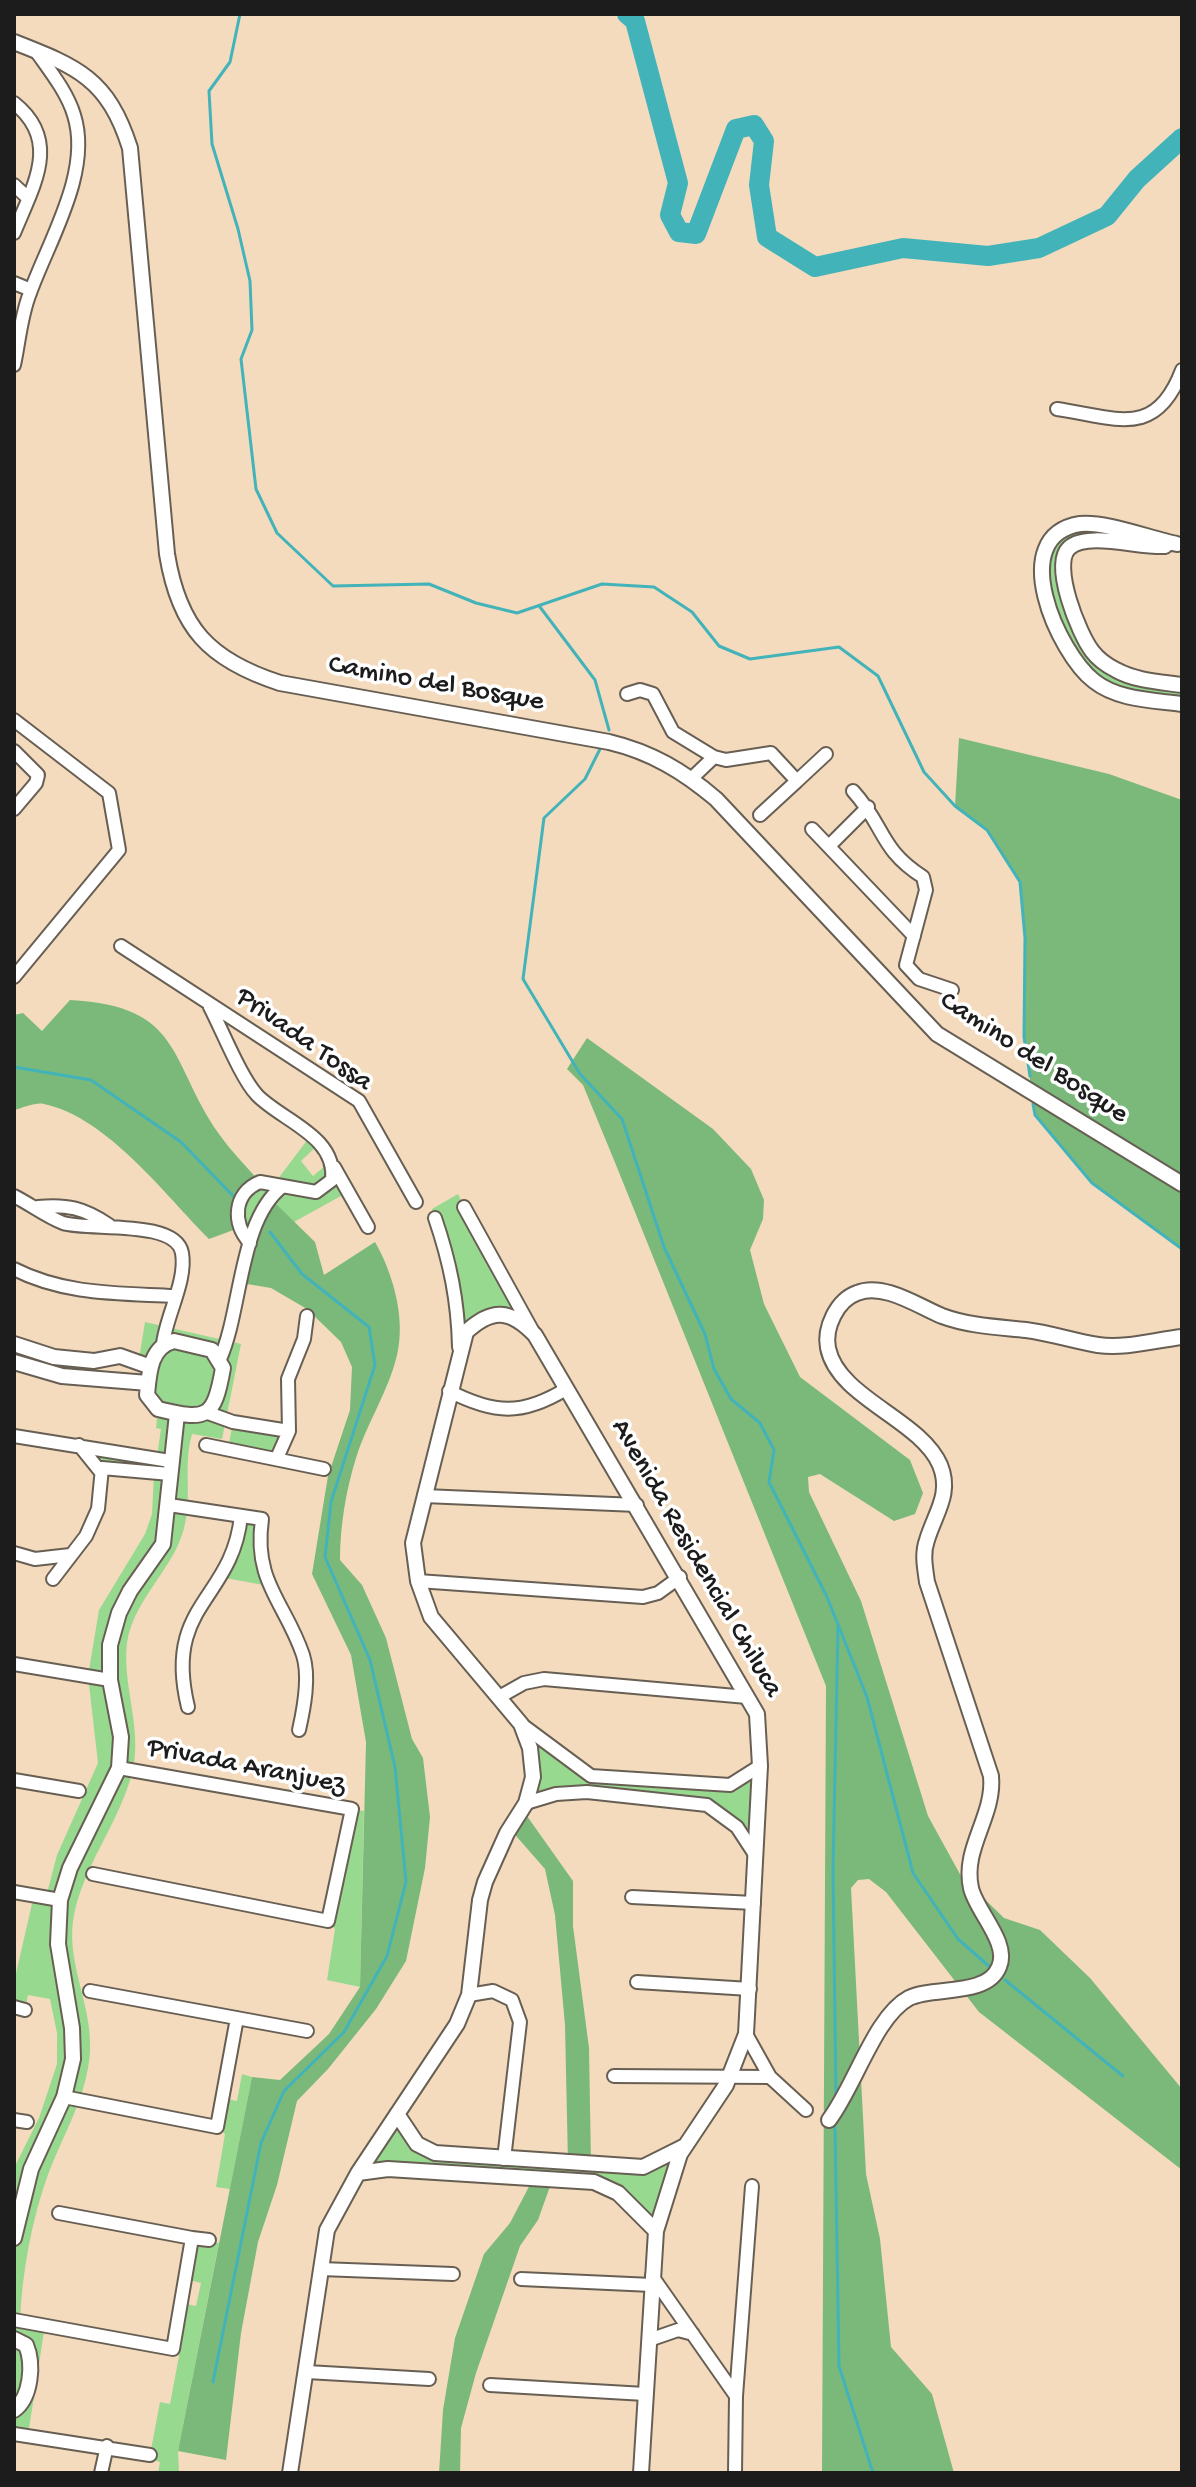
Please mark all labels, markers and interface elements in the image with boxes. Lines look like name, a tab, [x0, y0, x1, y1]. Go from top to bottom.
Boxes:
street label: Camino del Bosque	[326, 650, 546, 720]
street label: Privada Tossa	[228, 982, 378, 1100]
street label: Camino del Bosque	[932, 985, 1134, 1133]
street label: Avenida Residencial Chiluca	[602, 1414, 788, 1704]
street label: Privada Aranjuez	[144, 1732, 348, 1804]

